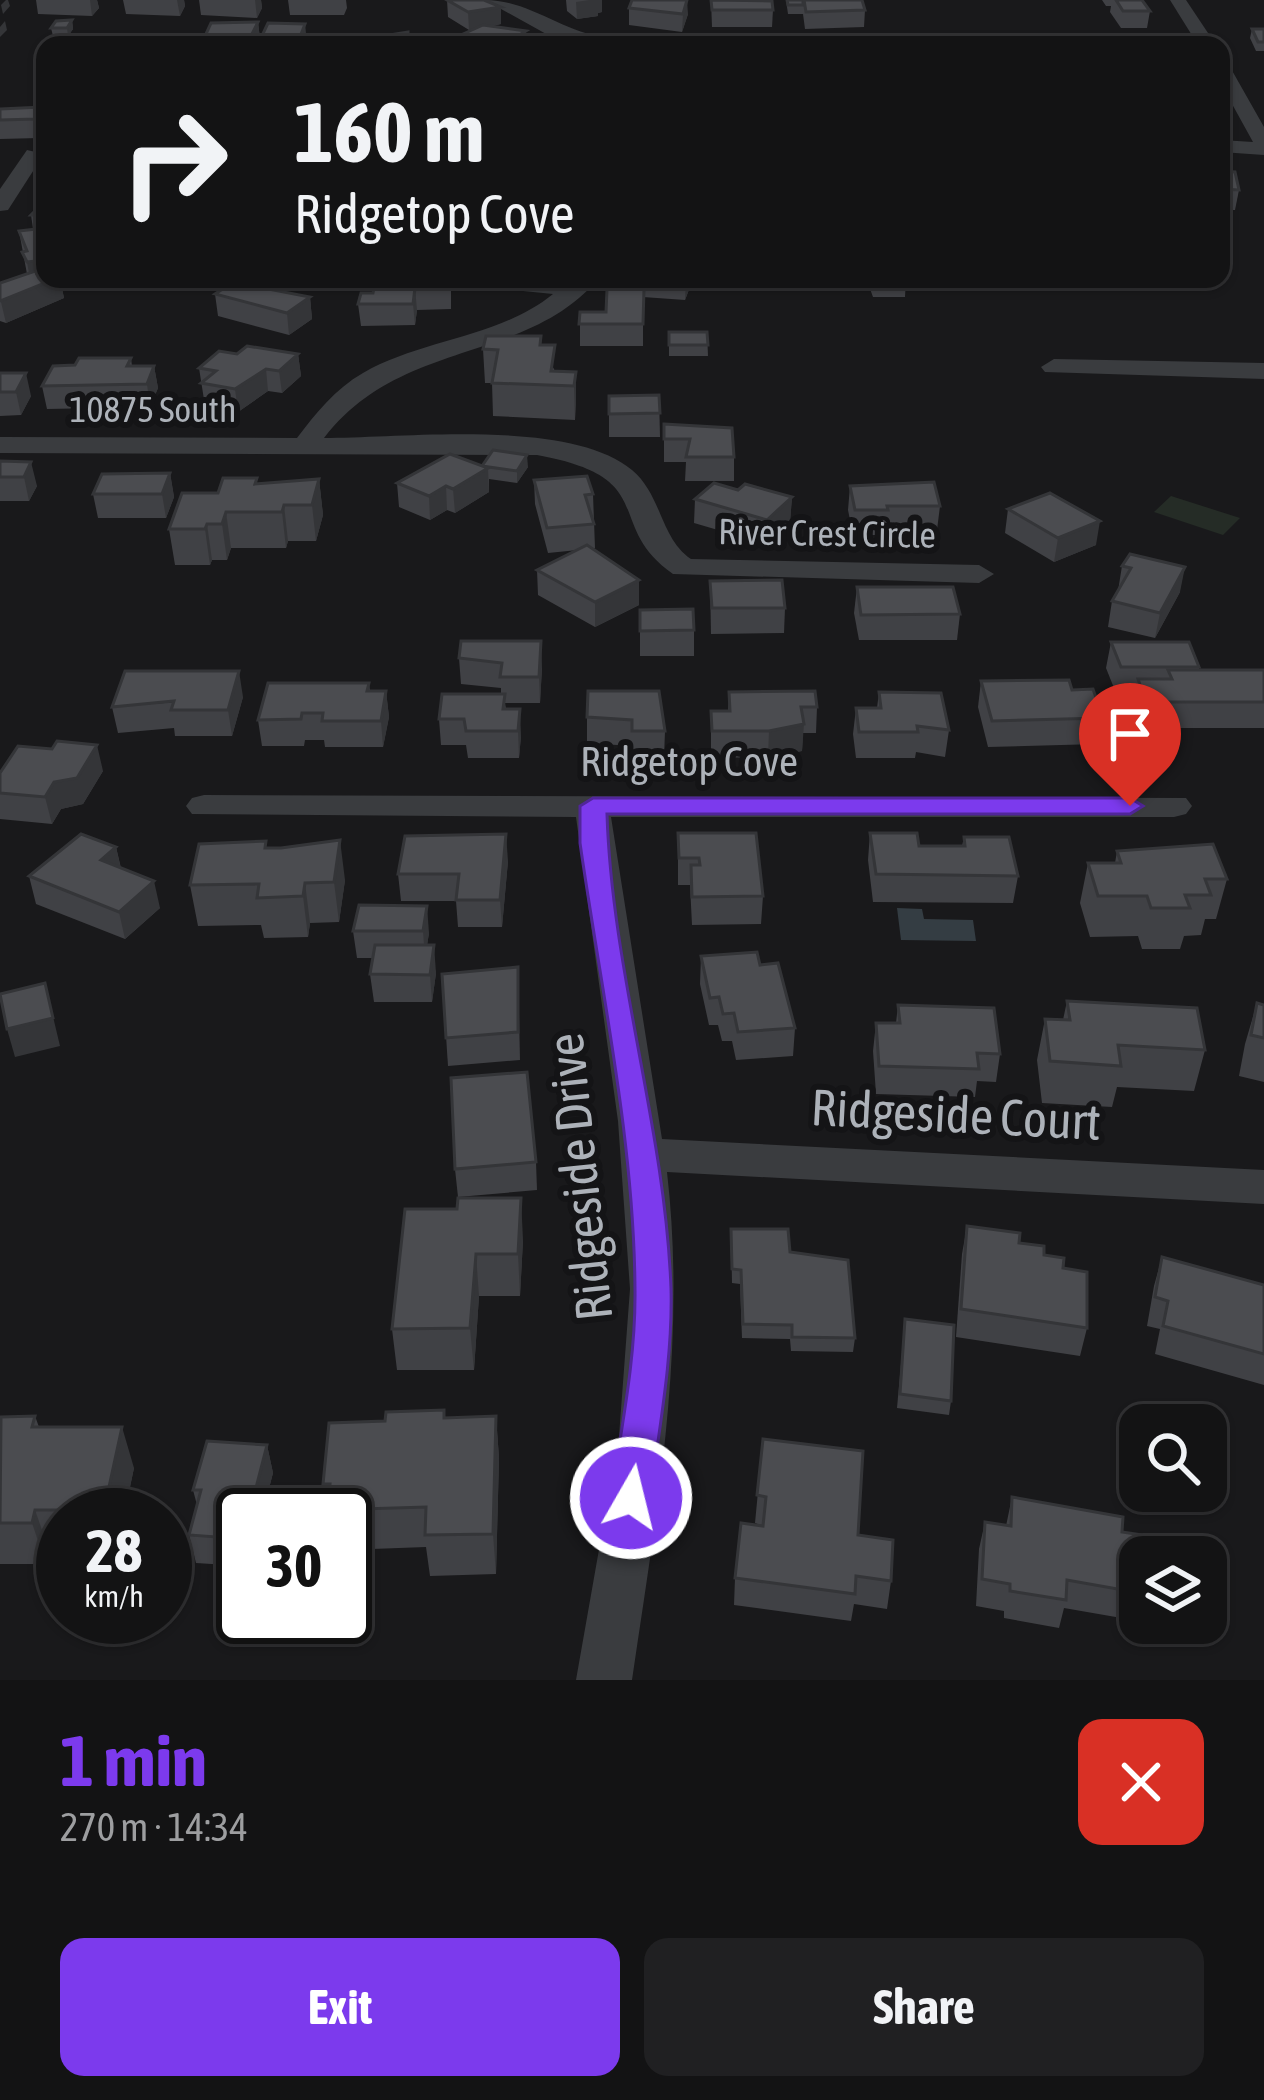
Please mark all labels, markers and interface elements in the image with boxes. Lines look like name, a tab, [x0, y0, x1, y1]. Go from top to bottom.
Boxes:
icon: right	[96, 84, 252, 240]
text: 160 m	[294, 84, 484, 180]
text: Ridgetop Cove	[294, 183, 574, 244]
street label: 10875 South	[70, 388, 236, 430]
street label: River Crest Circle	[718, 510, 936, 556]
pin	[1079, 683, 1181, 806]
icon: arrive	[1097, 701, 1163, 767]
street label: Ridgetop Cove	[580, 737, 798, 785]
street label: Ridgeside Drive	[535, 1030, 623, 1324]
street label: Ridgeside Court	[810, 1077, 1102, 1151]
map controls	[1119, 1404, 1227, 1644]
button: search	[1119, 1404, 1227, 1512]
position arrow	[568, 1435, 694, 1561]
speed limit sign: 30	[216, 1488, 372, 1644]
text: 28	[86, 1516, 142, 1585]
button: layers	[1119, 1536, 1227, 1644]
text: km/h	[84, 1579, 144, 1613]
text: 1 min	[60, 1719, 207, 1801]
button: close	[1078, 1719, 1204, 1845]
text: 270 m · 14:34	[60, 1805, 248, 1849]
button: Exit	[60, 1938, 620, 2076]
button: Share	[644, 1938, 1204, 2076]

